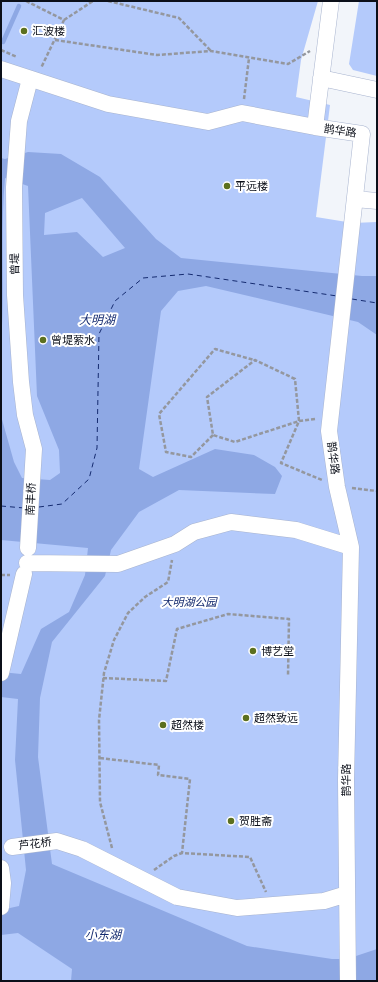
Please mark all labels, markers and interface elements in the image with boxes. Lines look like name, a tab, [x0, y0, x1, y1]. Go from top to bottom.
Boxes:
place label: 汇波楼	[32, 24, 65, 39]
marker: 汇波楼	[19, 26, 29, 36]
street label: 鹊华路	[323, 121, 357, 141]
place label: 平远楼	[235, 179, 268, 194]
marker: 平远楼	[222, 181, 232, 191]
street label: 曾堤	[7, 253, 23, 275]
water label: 大明湖	[79, 312, 117, 328]
place label: 曾堤萦水	[51, 333, 95, 348]
marker: 曾堤萦水	[38, 335, 48, 345]
street label: 鹊华路	[324, 441, 342, 475]
street label: 南丰桥	[23, 482, 39, 516]
park label: 大明湖公园	[162, 595, 218, 610]
place label: 博艺堂	[261, 644, 294, 659]
marker: 博艺堂	[248, 646, 258, 656]
place label: 超然致远	[254, 711, 298, 726]
marker: 超然致远	[241, 713, 251, 723]
place label: 超然楼	[171, 718, 204, 733]
marker: 超然楼	[158, 720, 168, 730]
street label: 鹊华路	[339, 764, 354, 797]
place label: 贺胜斋	[239, 814, 272, 829]
marker: 贺胜斋	[226, 816, 236, 826]
street label: 芦花桥	[18, 835, 52, 853]
water label: 小东湖	[85, 927, 123, 943]

